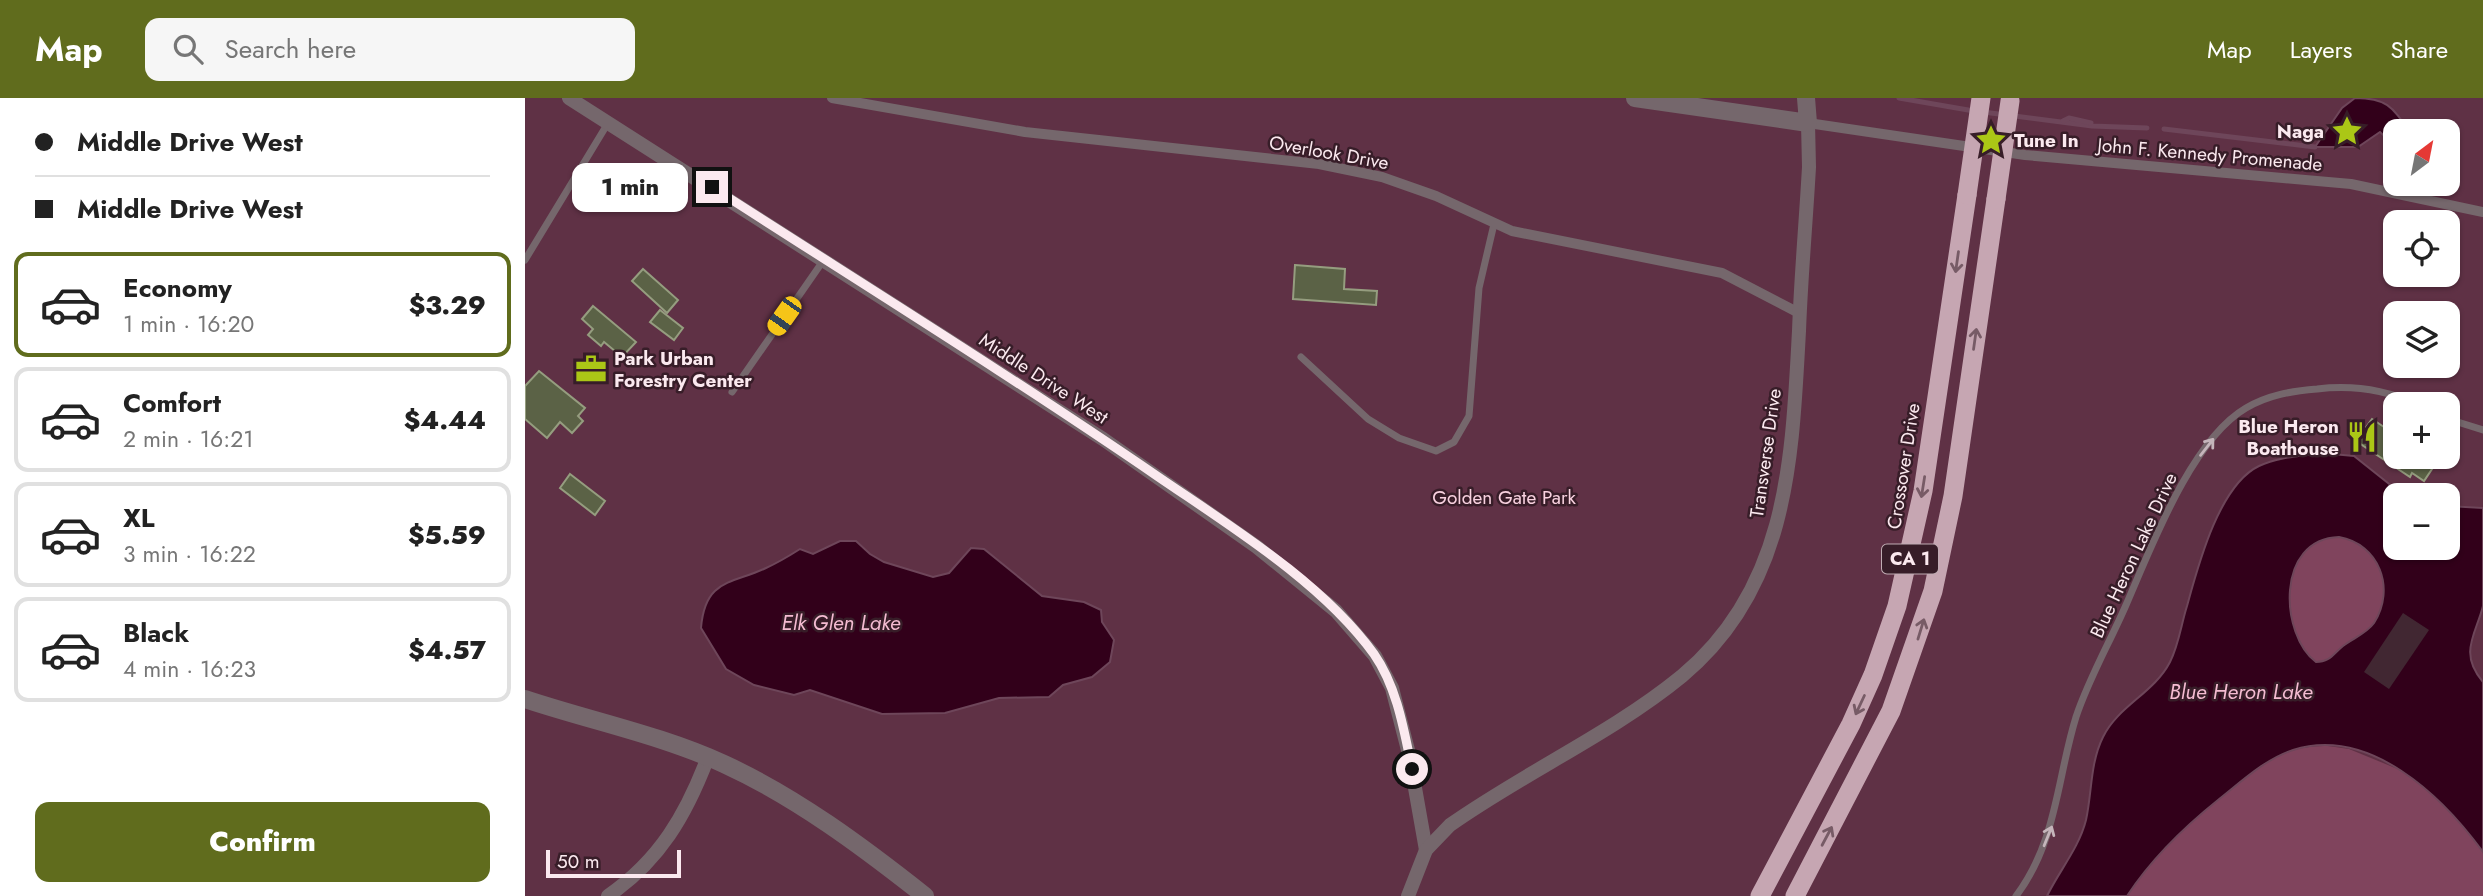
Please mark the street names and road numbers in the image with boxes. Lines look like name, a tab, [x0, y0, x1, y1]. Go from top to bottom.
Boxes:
street label: Overlook Drive	[1267, 129, 1391, 176]
street label: John F. Kennedy Promenade	[2093, 131, 2324, 178]
street label: Middle Drive West	[974, 327, 1114, 431]
street label: Transverse Drive	[1743, 386, 1788, 519]
street label: Crossover Drive	[1880, 401, 1927, 531]
street label: Blue Heron Lake Drive	[2083, 468, 2184, 642]
road number: CA 1	[1882, 545, 1938, 574]

